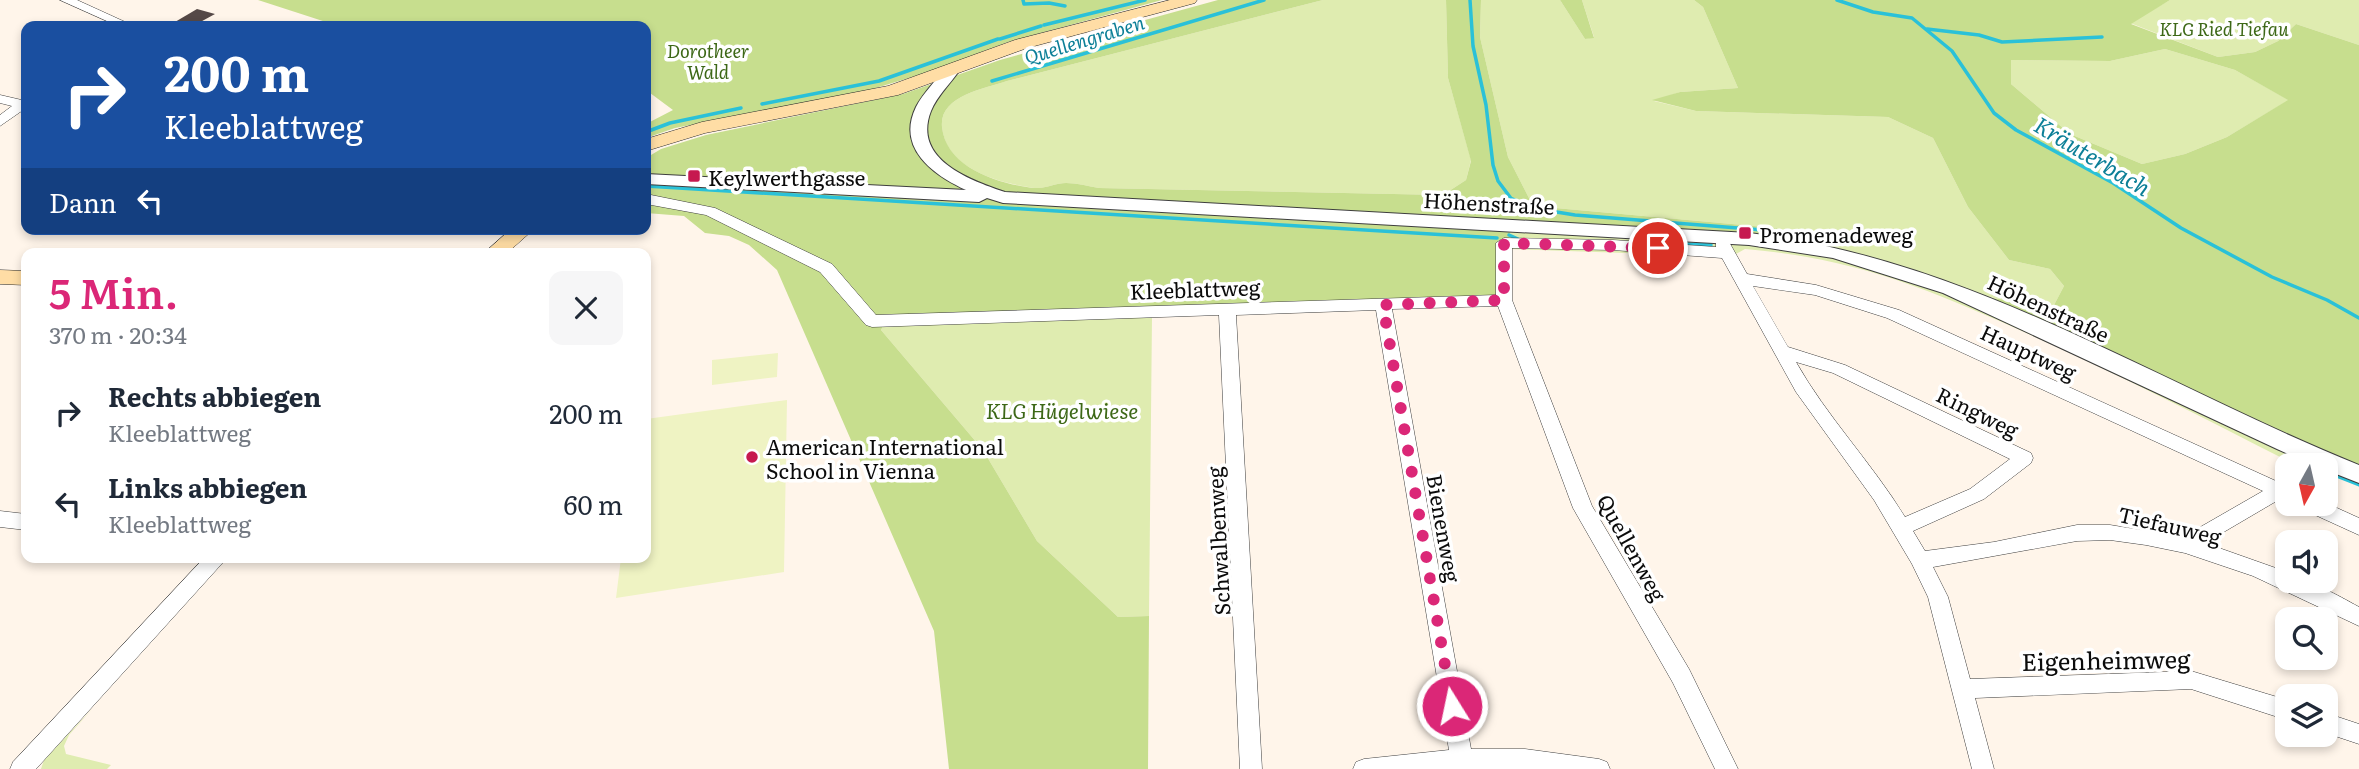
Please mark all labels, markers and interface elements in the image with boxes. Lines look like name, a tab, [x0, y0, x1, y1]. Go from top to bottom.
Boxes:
water label: Quellengraben	[1020, 7, 1148, 71]
park label: KLG Ried Tiefau	[2159, 15, 2289, 42]
text: 200 m	[164, 34, 309, 107]
park label: Dorotheer Wald	[667, 37, 749, 85]
icon: right	[49, 49, 140, 140]
text: Kleeblattweg	[164, 101, 363, 149]
water label: Kräuterbach	[2028, 107, 2158, 203]
place label: Keylwerthgasse	[708, 161, 866, 192]
marker: Keylwerthgasse	[686, 168, 702, 184]
text: Dann	[49, 182, 117, 221]
icon: left	[131, 182, 169, 220]
street label: Höhenstraße	[1423, 183, 1555, 221]
pin	[1628, 218, 1688, 278]
place label: Promenadeweg	[1759, 218, 1913, 249]
marker: Promenadeweg	[1737, 225, 1753, 241]
icon: arrive	[1639, 229, 1677, 267]
text: 5 Min.	[49, 260, 178, 322]
street label: Höhenstraße	[1983, 265, 2115, 349]
street label: Kleeblattweg	[1129, 270, 1261, 306]
button: close	[549, 271, 623, 345]
street label: Hauptweg	[1976, 315, 2082, 387]
text: 370 m · 20:34	[49, 317, 187, 351]
text: Rechts abbiegen	[108, 376, 321, 415]
street label: Ringweg	[1932, 378, 2025, 444]
text: 200 m	[549, 393, 623, 432]
icon: right	[49, 394, 87, 432]
park label: KLG Hügelwiese	[986, 394, 1138, 425]
text: Kleeblattweg	[108, 415, 251, 449]
place label: American International School in Vienna	[766, 430, 1004, 485]
marker: American International School in Vienna	[744, 449, 760, 465]
north arrow	[2275, 453, 2338, 516]
map controls	[2275, 453, 2338, 747]
street label: Schwalbenweg	[1198, 465, 1236, 616]
text: Links abbiegen	[108, 467, 307, 506]
street label: Bienenweg	[1420, 471, 1470, 585]
text: 60 m	[564, 484, 623, 523]
icon: left	[49, 485, 87, 523]
street label: Quellenweg	[1591, 488, 1675, 606]
street label: Tiefauweg	[2115, 497, 2225, 551]
text: Kleeblattweg	[108, 506, 251, 540]
button: sound	[2275, 530, 2338, 593]
button: search	[2275, 607, 2338, 670]
street label: Eigenheimweg	[2021, 640, 2191, 678]
position arrow	[1415, 669, 1489, 743]
button: layers	[2275, 684, 2338, 747]

